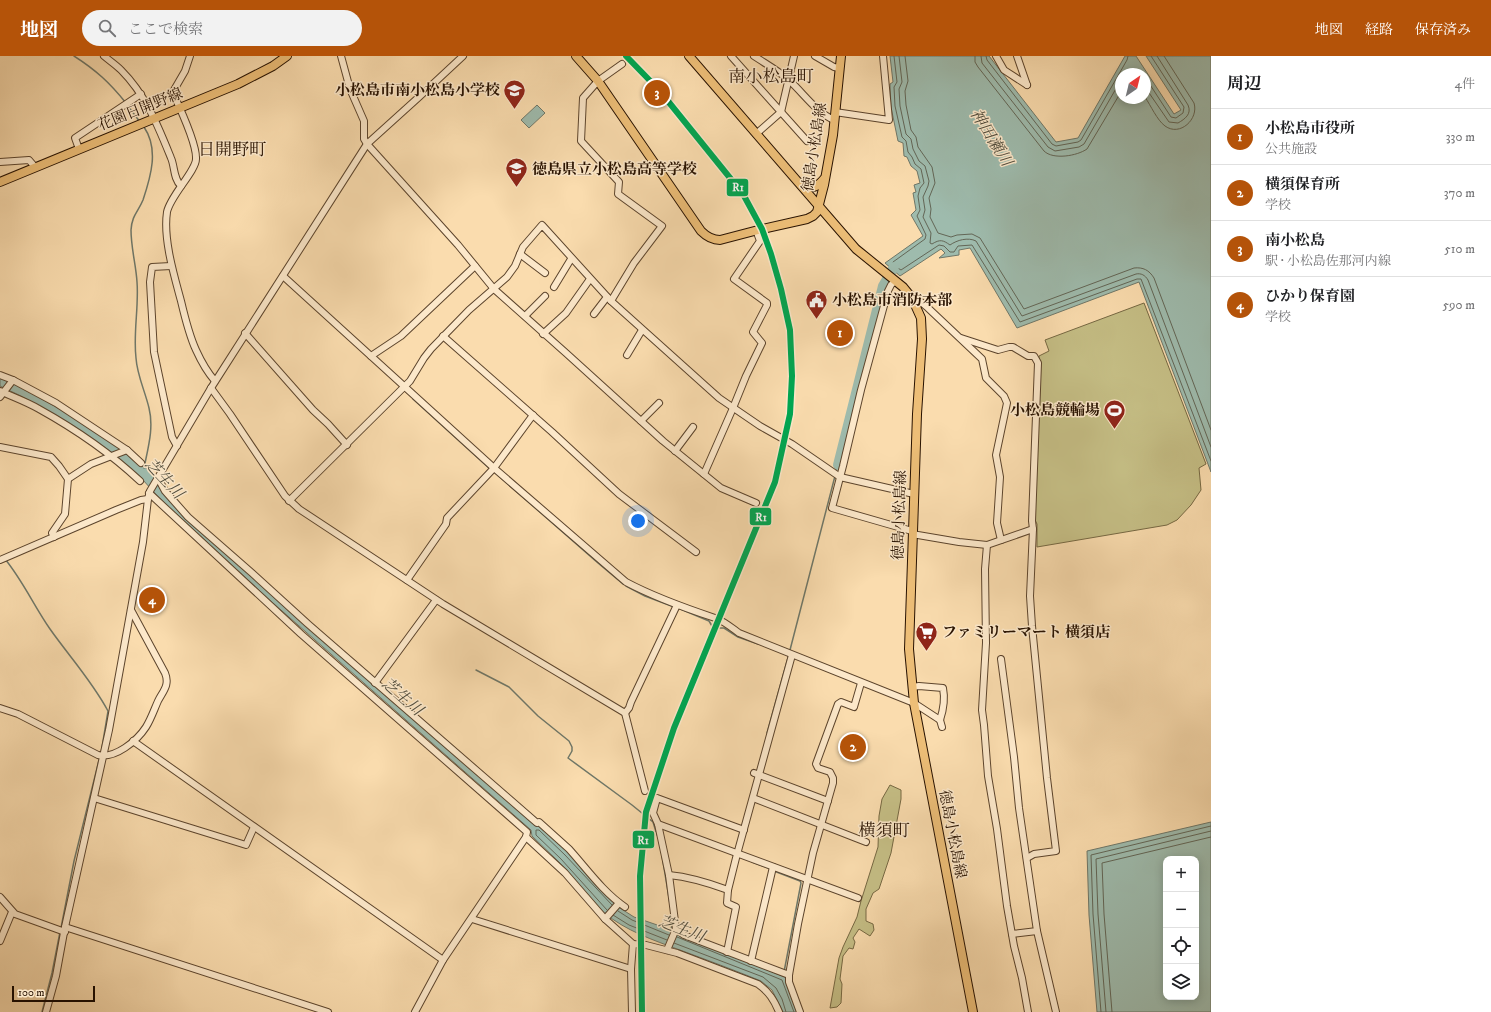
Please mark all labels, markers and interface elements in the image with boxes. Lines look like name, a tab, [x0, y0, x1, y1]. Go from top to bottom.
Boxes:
search box	[82, 10, 362, 46]
icon: search	[96, 17, 118, 39]
text: 地図	[20, 19, 58, 42]
text: ここで検索	[128, 20, 203, 39]
text: 地図	[1315, 21, 1343, 39]
text: 経路	[1365, 21, 1393, 39]
text: 保存済み	[1415, 21, 1471, 39]
district label: 南小松島町	[729, 66, 814, 88]
north arrow	[1115, 68, 1151, 104]
text: 周辺	[1227, 73, 1261, 95]
text: 4件	[1455, 76, 1475, 92]
school or university icon: 小松島市南小松島小学校	[502, 77, 528, 110]
pin: 3	[644, 78, 670, 108]
place label: 小松島市南小松島小学校	[335, 81, 500, 100]
street label: 花園日開野線	[95, 84, 185, 135]
street label: 徳島小松島線	[798, 101, 831, 193]
water label: 神田瀬川	[966, 105, 1018, 172]
text: 小松島市役所	[1265, 119, 1355, 138]
text: 1	[1238, 129, 1242, 145]
text: 330 m	[1446, 129, 1475, 145]
district label: 日開野町	[198, 139, 266, 161]
text: 公共施設	[1265, 141, 1317, 157]
school or university icon: 徳島県立小松島高等学校	[503, 156, 529, 189]
place label: 徳島県立小松島高等学校	[532, 160, 697, 179]
text: 横須保育所	[1265, 175, 1340, 194]
line badge: R1	[726, 178, 749, 197]
text: R1	[732, 181, 744, 195]
text: 2	[1237, 185, 1243, 201]
text: 370 m	[1444, 185, 1475, 201]
text: 学校	[1265, 197, 1291, 213]
text: 南小松島	[1265, 231, 1325, 250]
text: 3	[1238, 241, 1242, 257]
text: 510 m	[1444, 241, 1475, 257]
text: 駅 · 小松島佐那河内線	[1265, 253, 1391, 269]
public building icon: 小松島市消防本部	[803, 287, 829, 320]
text: ひかり保育園	[1265, 287, 1355, 306]
place label: 小松島市消防本部	[832, 291, 953, 310]
text: 4	[1236, 297, 1244, 313]
text: 590 m	[1443, 297, 1475, 313]
text: 学校	[1265, 309, 1291, 325]
pin: 1	[827, 318, 853, 348]
sports icon: 小松島競輪場	[1102, 397, 1128, 430]
place label: 小松島競輪場	[1010, 401, 1100, 420]
water label: 芝生川	[141, 454, 189, 505]
street label: 徳島小松島線	[888, 470, 911, 560]
line badge: R1	[749, 507, 772, 526]
your location	[628, 511, 648, 531]
text: R1	[755, 511, 767, 525]
pin: 4	[139, 585, 165, 615]
supermarket icon: ファミリーマート 横須店	[914, 619, 940, 652]
place label: ファミリーマート 横須店	[942, 623, 1110, 642]
water label: 芝生川	[378, 673, 429, 721]
pin: 2	[840, 732, 866, 762]
street label: 徳島小松島線	[935, 788, 970, 880]
district label: 横須町	[859, 820, 910, 842]
line badge: R1	[632, 830, 655, 849]
text: R1	[637, 834, 649, 848]
map controls	[1163, 856, 1199, 1000]
button: +	[1163, 856, 1199, 892]
button: −	[1163, 892, 1199, 928]
water label: 芝生川	[656, 911, 709, 948]
button: locate	[1163, 928, 1199, 964]
button: layers	[1163, 964, 1199, 1000]
scale bar	[12, 984, 95, 1003]
text: 100 m	[18, 986, 44, 1000]

